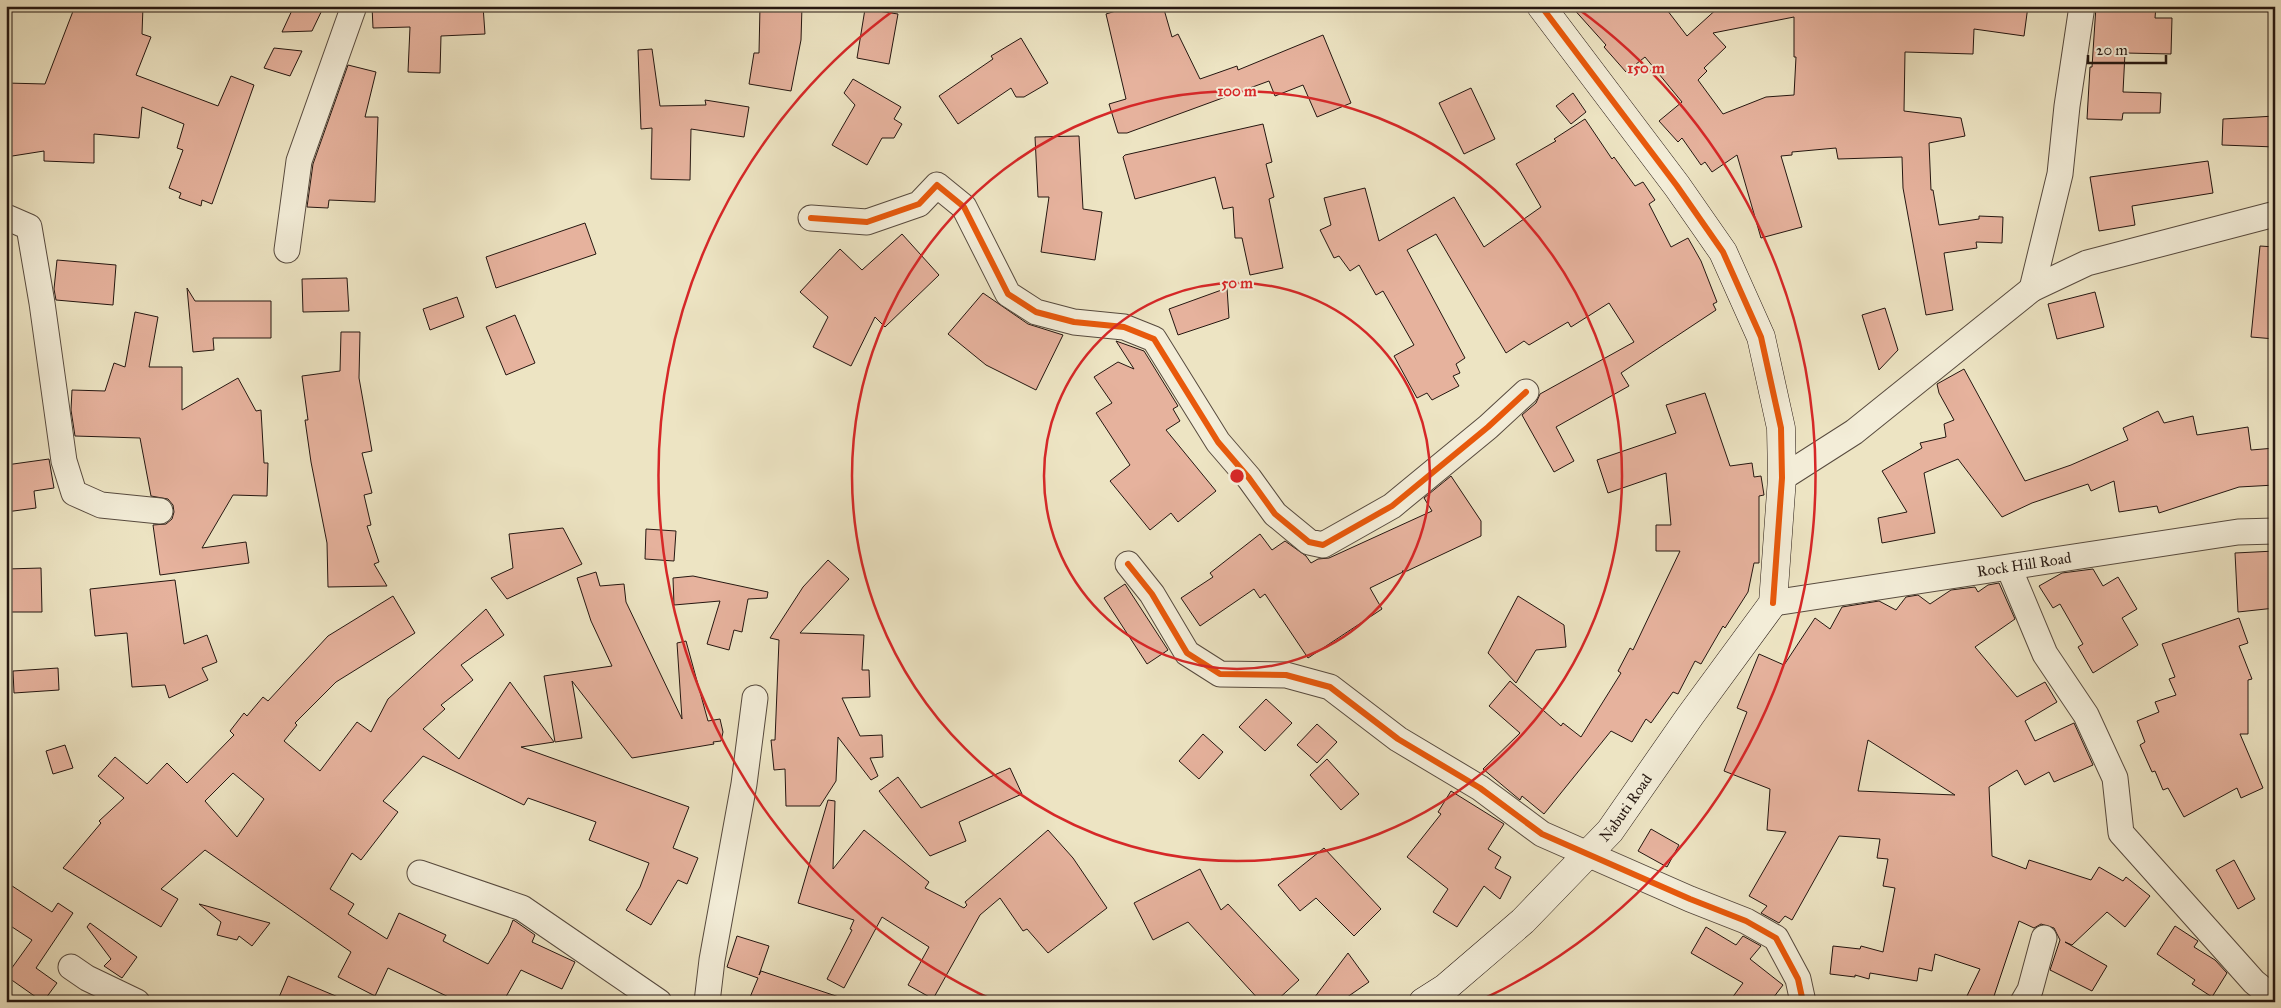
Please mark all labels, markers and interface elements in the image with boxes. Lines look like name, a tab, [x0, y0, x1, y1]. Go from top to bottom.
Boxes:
scale bar	[2088, 32, 2166, 64]
text: 20 m	[2096, 41, 2128, 59]
text: 150 m	[1627, 59, 1665, 77]
text: 100 m	[1217, 82, 1257, 100]
text: 50 m	[1221, 274, 1253, 292]
centre of rings	[1228, 467, 1246, 485]
street label: Rock Hill Road	[1976, 549, 2073, 581]
street label: Nabuti Road	[1596, 770, 1656, 845]

